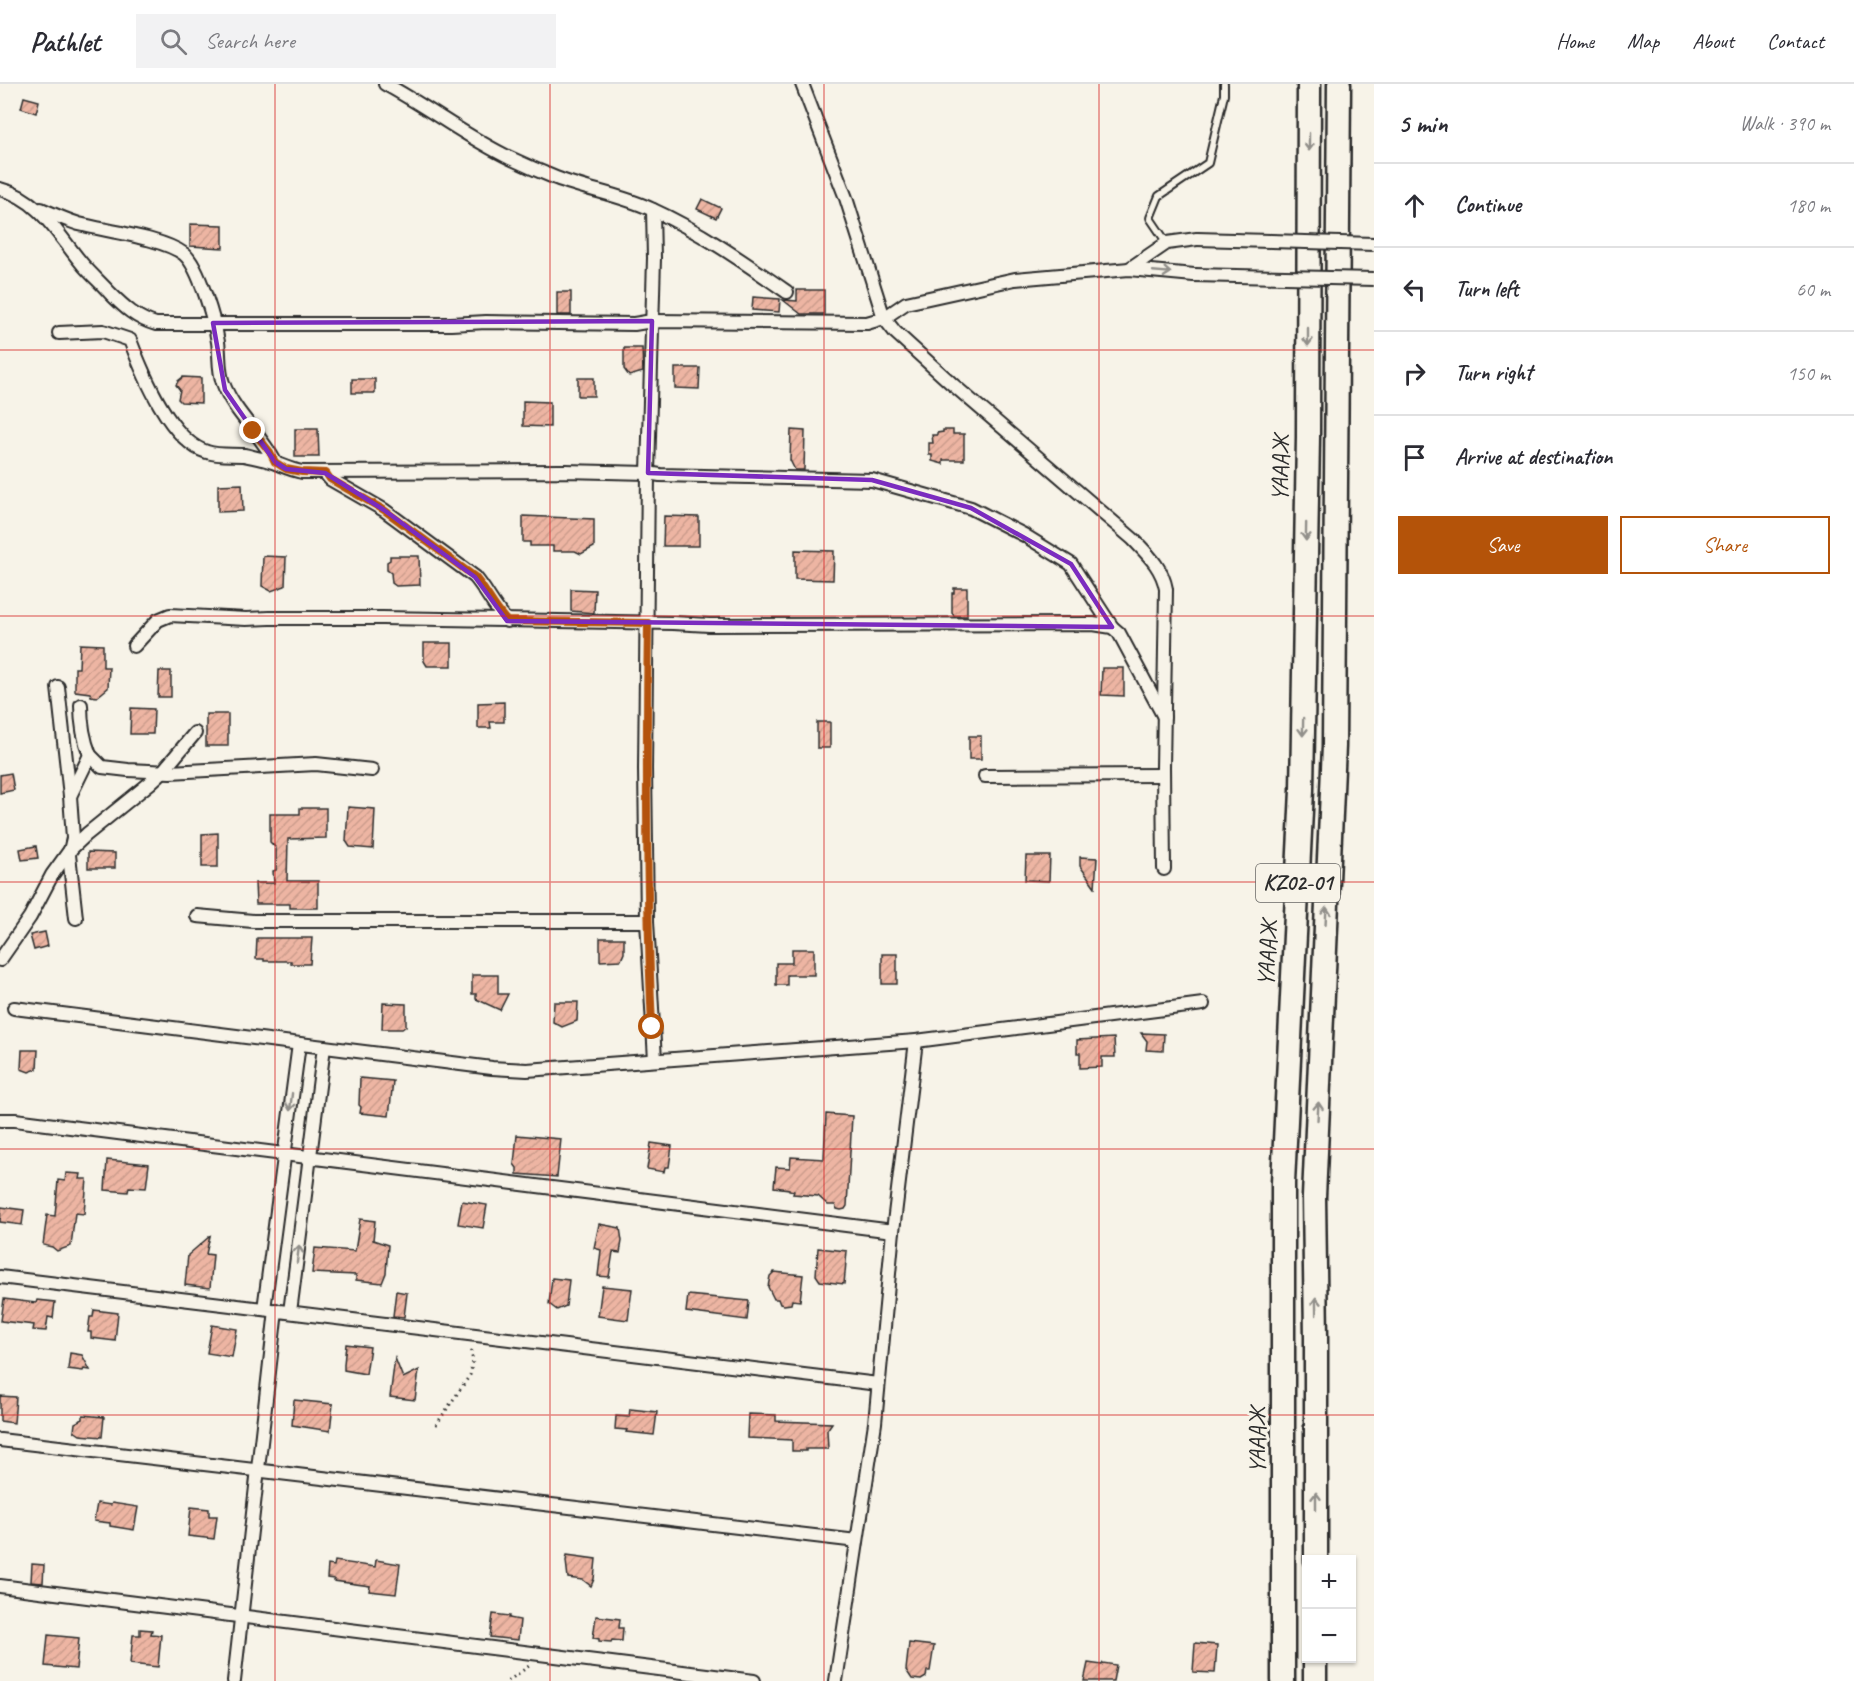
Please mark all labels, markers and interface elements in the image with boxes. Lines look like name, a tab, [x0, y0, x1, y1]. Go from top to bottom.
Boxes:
search box	[136, 14, 556, 68]
text: Pathlet	[30, 24, 100, 59]
icon: search	[157, 25, 190, 58]
text: Search here	[205, 27, 295, 55]
text: Home	[1556, 28, 1594, 54]
text: Map	[1627, 28, 1659, 54]
text: About	[1692, 28, 1734, 54]
text: Contact	[1767, 28, 1824, 54]
text: 5 min	[1398, 107, 1447, 140]
text: Walk · 390 m	[1740, 111, 1830, 136]
one-way arrow	[1303, 132, 1315, 152]
icon: ahead	[1398, 189, 1431, 222]
text: Continue	[1455, 191, 1521, 219]
text: 180 m	[1787, 193, 1830, 218]
one-way arrow	[1151, 267, 1171, 278]
icon: left	[1398, 273, 1431, 306]
text: Turn left	[1455, 275, 1519, 303]
text: 60 m	[1796, 277, 1830, 302]
one-way arrow	[1302, 327, 1314, 347]
icon: right	[1398, 357, 1431, 390]
text: Turn right	[1455, 359, 1532, 387]
text: 150 m	[1787, 361, 1830, 386]
route end	[239, 417, 265, 443]
street label: ҮАААЖ	[1264, 431, 1296, 502]
icon: arrive	[1398, 441, 1431, 474]
text: Arrive at destination	[1455, 443, 1612, 471]
button: Save	[1398, 516, 1608, 574]
button: Share	[1620, 516, 1830, 574]
one-way arrow	[1300, 522, 1312, 542]
one-way arrow	[1297, 717, 1309, 737]
road number: KZ02-01	[1256, 864, 1340, 902]
one-way arrow	[1321, 907, 1332, 927]
street label: ҮАААЖ	[1250, 916, 1284, 987]
route start	[638, 1013, 664, 1039]
one-way arrow	[286, 1091, 297, 1111]
one-way arrow	[1312, 1102, 1323, 1122]
one-way arrow	[293, 1245, 304, 1265]
one-way arrow	[1310, 1297, 1322, 1317]
street label: ҮАААЖ	[1242, 1403, 1272, 1473]
one-way arrow	[1310, 1492, 1322, 1512]
map controls	[1302, 1555, 1356, 1663]
button: +	[1302, 1555, 1356, 1609]
button: −	[1302, 1609, 1356, 1663]

